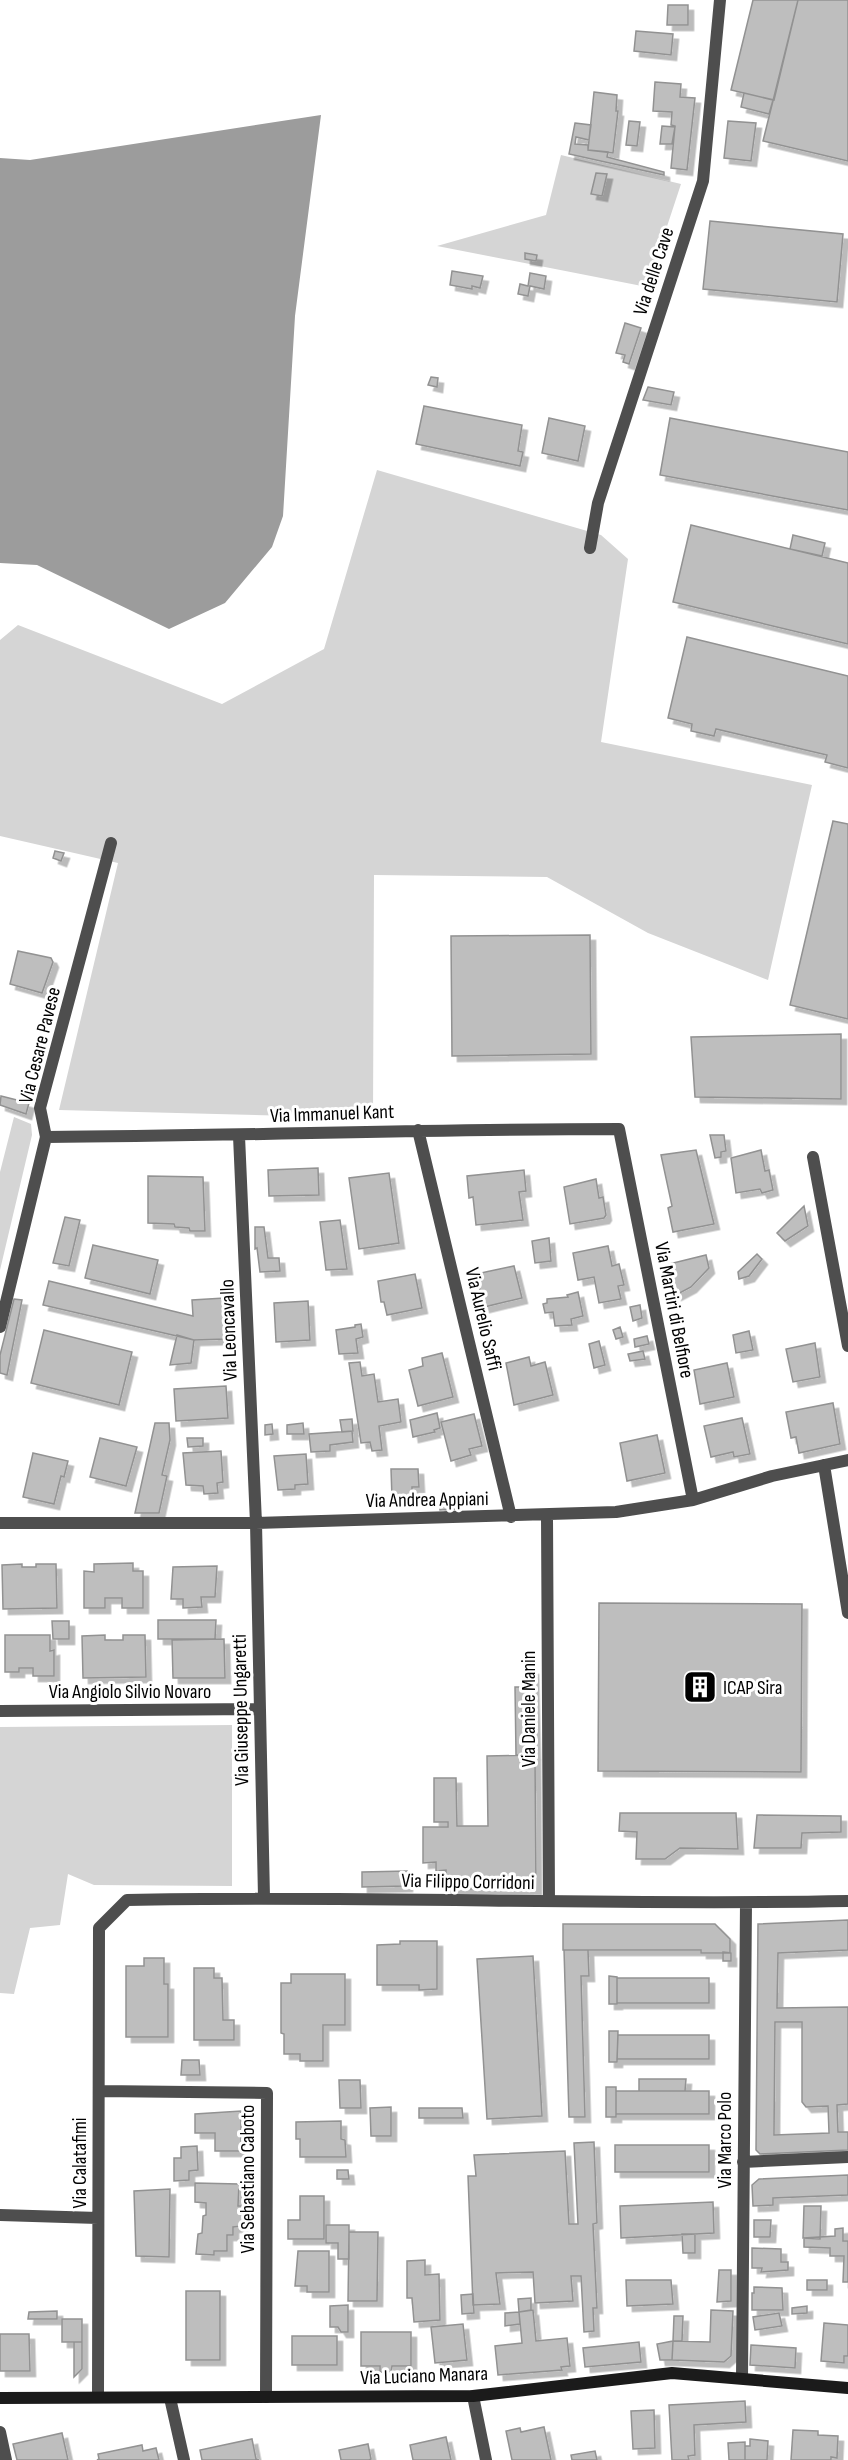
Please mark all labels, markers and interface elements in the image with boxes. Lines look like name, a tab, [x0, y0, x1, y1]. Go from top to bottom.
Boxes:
street label: Via delle Cave	[628, 224, 679, 318]
street label: Via Cesare Pavese	[14, 985, 66, 1106]
street label: Via Immanuel Kant	[269, 1100, 395, 1128]
street label: Via Martiri di Belfiore	[649, 1240, 699, 1380]
street label: Via Aurelio Saffi	[460, 1265, 507, 1373]
street label: Via Leoncavallo	[215, 1279, 243, 1381]
street label: Via Andrea Appiani	[365, 1487, 489, 1513]
street label: Via Giuseppe Ungaretti	[228, 1634, 254, 1786]
street label: Via Daniele Manin	[517, 1651, 541, 1767]
building icon: ICAP Sira	[682, 1669, 718, 1705]
place label: ICAP Sira	[723, 1676, 782, 1700]
street label: Via Angiolo Silvio Novaro	[49, 1680, 211, 1704]
street label: Via Filippo Corridoni	[401, 1869, 535, 1895]
street label: Via Marco Polo	[713, 2092, 737, 2188]
street label: Via Sebastiano Caboto	[236, 2105, 260, 2253]
street label: Via Calatafimi	[68, 2117, 92, 2209]
street label: Via Luciano Manara	[360, 2362, 488, 2390]

